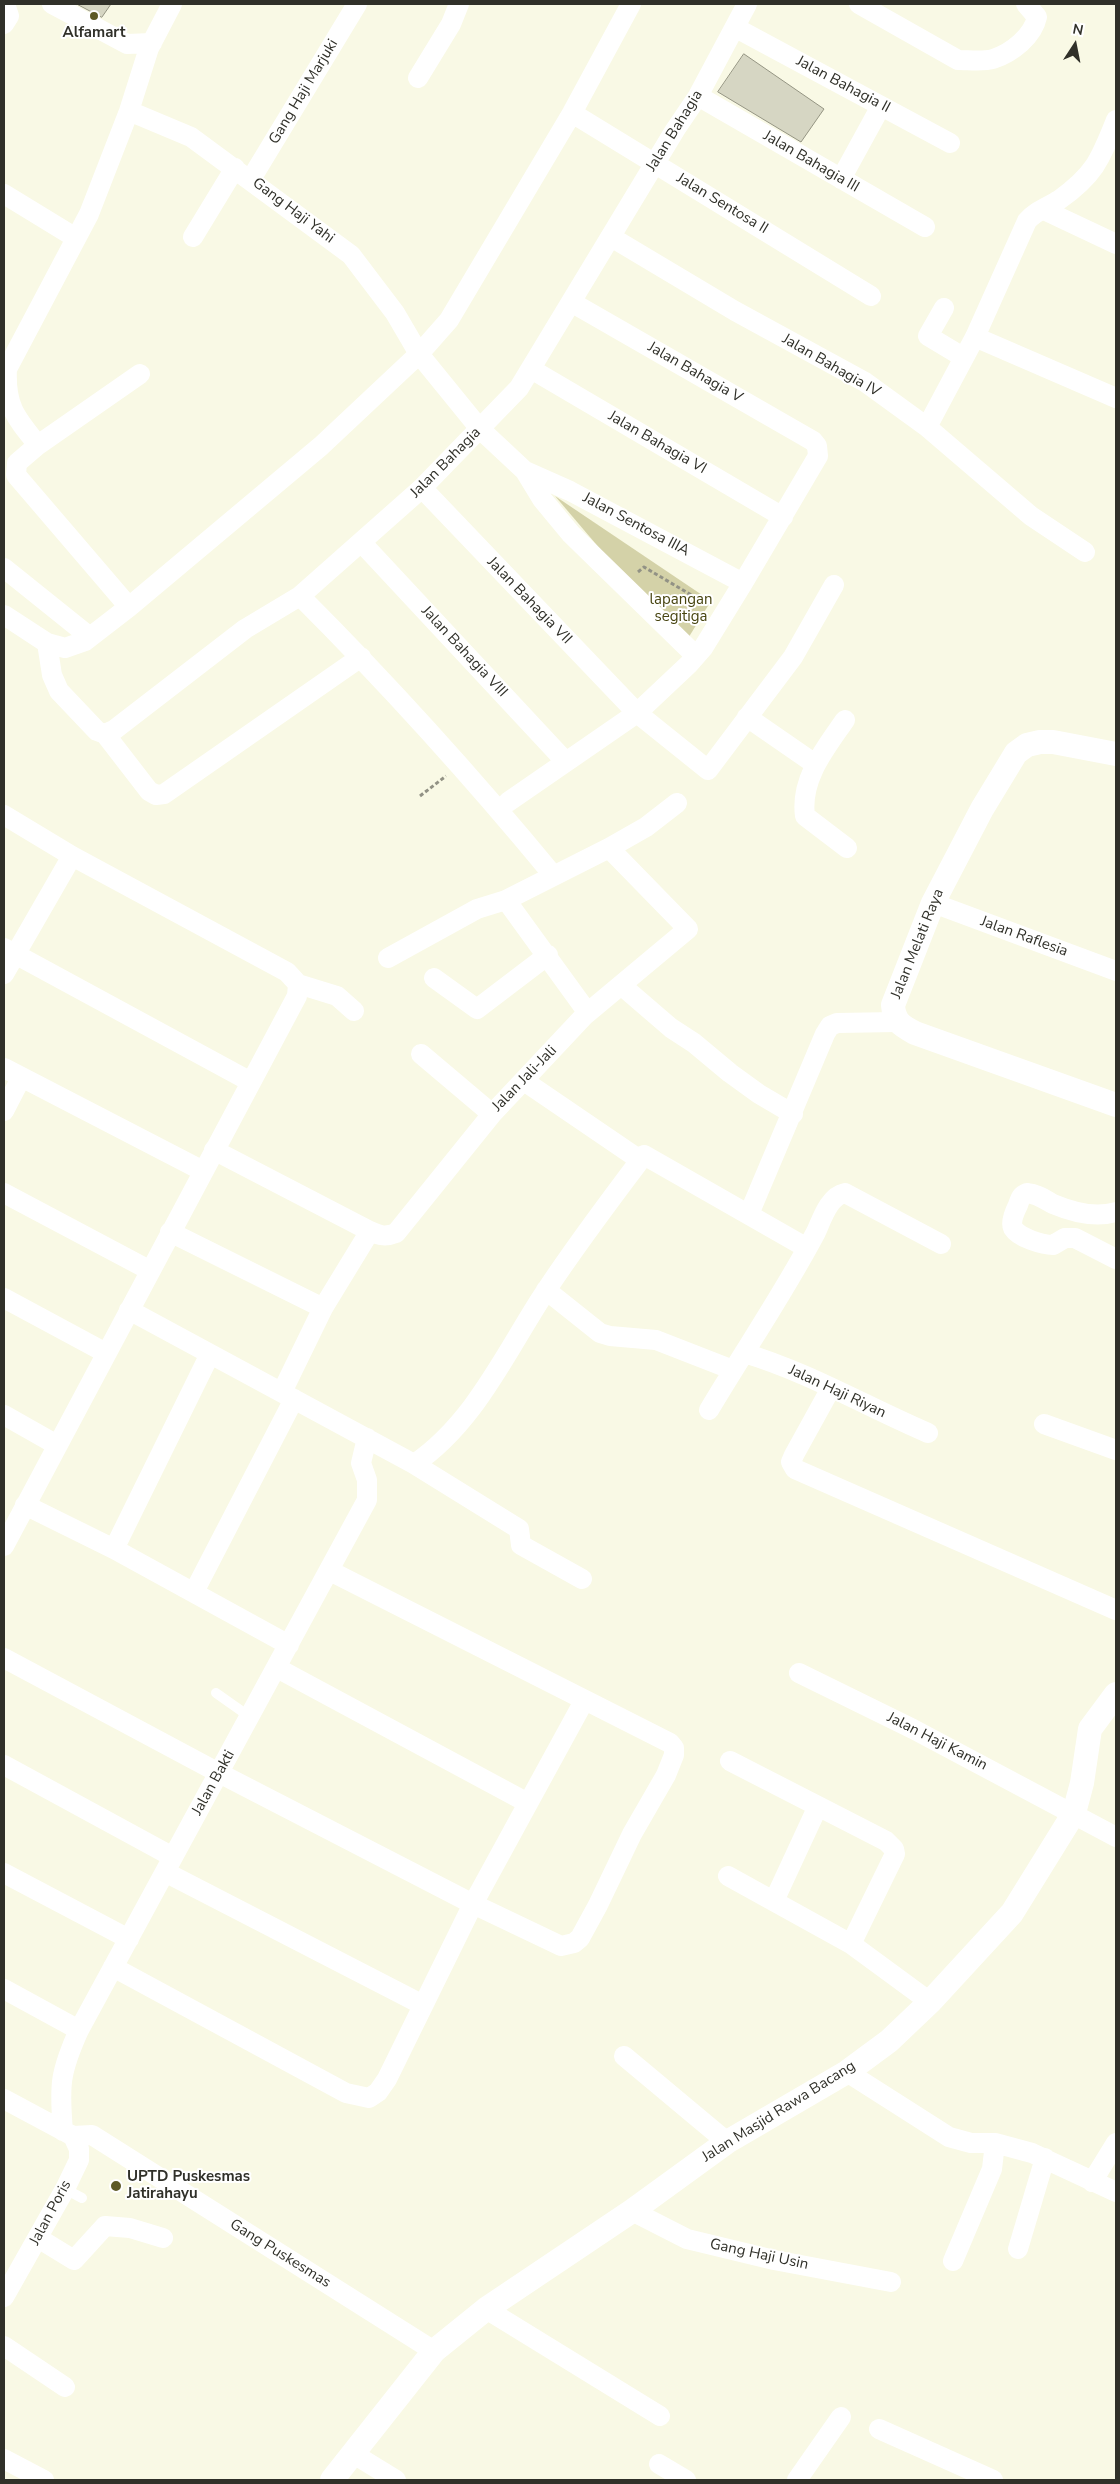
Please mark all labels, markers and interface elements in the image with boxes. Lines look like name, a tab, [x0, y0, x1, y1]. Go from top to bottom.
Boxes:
marker: Alfamart	[88, 10, 100, 22]
text: N	[1071, 19, 1085, 40]
north arrow	[1050, 20, 1100, 70]
place label: Alfamart	[63, 24, 125, 42]
street label: Gang Haji Marjuki	[266, 36, 342, 148]
street label: Jalan Bahagia II	[793, 53, 893, 117]
street label: Jalan Bahagia	[643, 87, 707, 175]
street label: Jalan Bahagia III	[760, 127, 862, 197]
street label: Jalan Sentosa II	[673, 170, 771, 238]
street label: Gang Haji Yahi	[248, 174, 338, 248]
street label: Jalan Bahagia IV	[779, 331, 883, 401]
street label: Jalan Bahagia V	[644, 339, 746, 407]
street label: Jalan Bahagia VI	[605, 408, 709, 478]
street label: Jalan Bahagia	[407, 424, 485, 502]
street label: Jalan Sentosa IIIA	[580, 489, 692, 561]
street label: Jalan Bahagia VII	[483, 554, 575, 648]
park label: lapangan segitiga	[650, 591, 712, 626]
street label: Jalan Bahagia VIII	[417, 603, 511, 701]
street label: Jalan Melati Raya	[888, 887, 948, 1001]
street label: Jalan Raflesia	[978, 913, 1070, 961]
street label: Jalan Jali-Jali	[489, 1042, 561, 1116]
street label: Jalan Haji Riyan	[785, 1362, 889, 1422]
street label: Jalan Haji Kamin	[884, 1709, 990, 1775]
street label: Jalan Bakti	[189, 1747, 239, 1819]
street label: Jalan Masjid Rawa Bacang	[699, 2057, 859, 2167]
place label: UPTD Puskesmas Jatirahayu	[127, 2168, 250, 2203]
street label: Jalan Poris	[26, 2177, 76, 2249]
marker: UPTD Puskesmas Jatirahayu	[109, 2179, 123, 2193]
street label: Gang Puskesmas	[226, 2216, 334, 2292]
street label: Gang Haji Usin	[708, 2236, 810, 2274]

